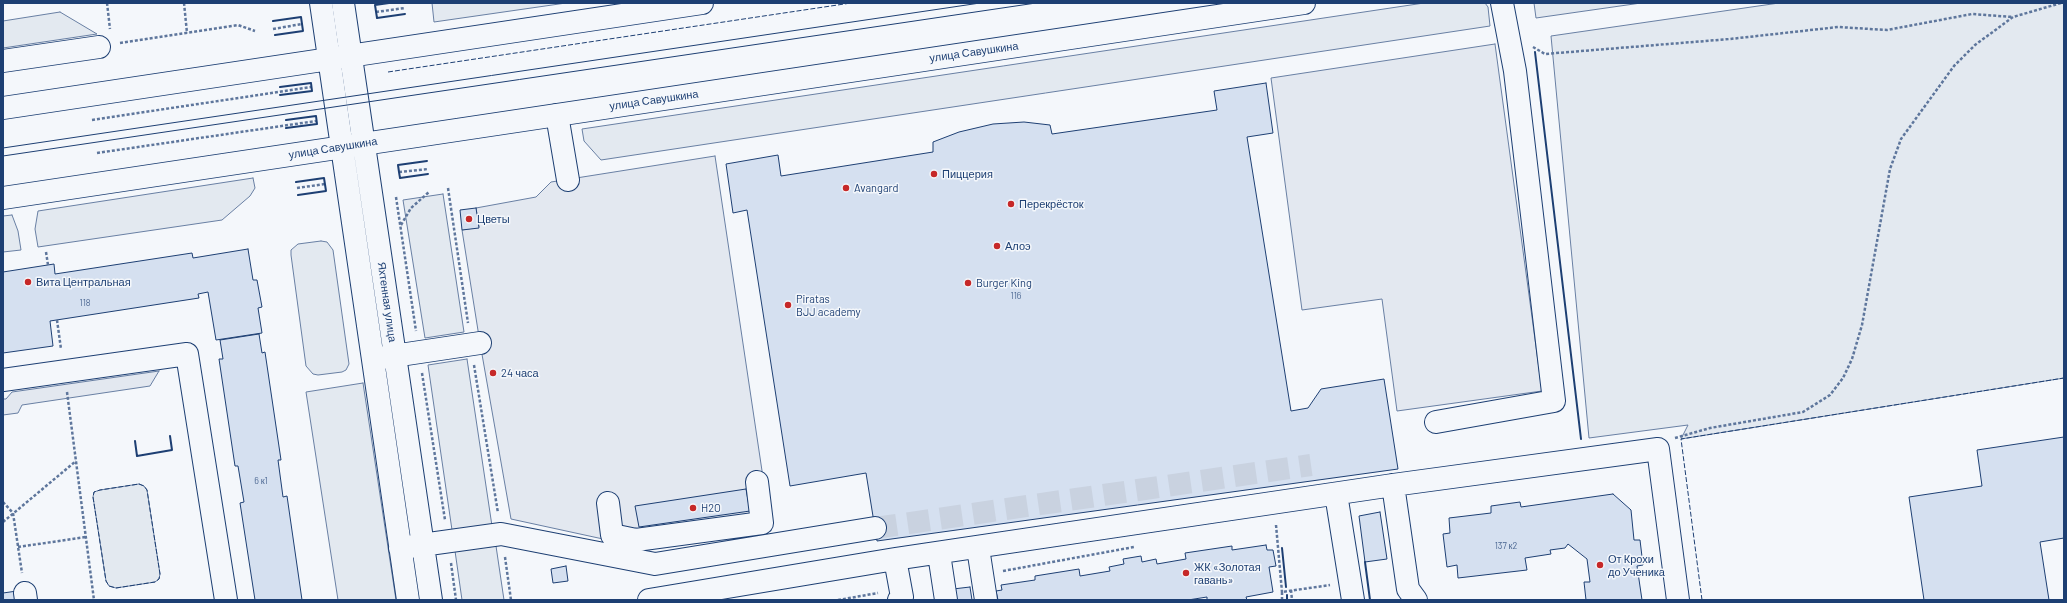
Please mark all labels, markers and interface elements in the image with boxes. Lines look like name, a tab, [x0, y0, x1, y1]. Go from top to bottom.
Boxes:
street label: улица Савушкина	[929, 39, 1019, 65]
street label: улица Савушкина	[609, 87, 699, 113]
street label: улица Савушкина	[288, 134, 378, 162]
place label: Пиццерия	[942, 167, 993, 181]
marker: Пиццерия	[929, 169, 939, 179]
place label: Avangard	[854, 181, 898, 195]
marker: Avangard	[841, 183, 851, 193]
place label: Перекрёсток	[1019, 197, 1084, 211]
marker: Перекрёсток	[1006, 199, 1016, 209]
place label: Цветы	[477, 212, 510, 226]
marker: Цветы	[464, 214, 474, 224]
place label: Алоэ	[1005, 239, 1031, 253]
marker: Алоэ	[992, 241, 1002, 251]
street label: Яхтенная улица	[375, 261, 399, 343]
place label: Вита Центральная	[36, 275, 131, 289]
place label: Burger King	[976, 276, 1032, 290]
marker: Вита Центральная	[23, 277, 33, 287]
marker: Burger King	[963, 278, 973, 288]
house number: 116	[1011, 291, 1021, 301]
place label: Piratas BJJ academy	[796, 292, 861, 318]
house number: 118	[79, 298, 91, 308]
marker: Piratas BJJ academy	[783, 300, 793, 310]
place label: 24 часа	[501, 366, 539, 380]
marker: 24 часа	[488, 368, 498, 378]
house number: 6 к1	[254, 476, 268, 486]
place label: H2O	[701, 501, 721, 515]
marker: H2O	[688, 503, 698, 513]
house number: 137 к2	[1495, 541, 1517, 551]
place label: От Крохи до Ученика	[1608, 552, 1665, 578]
place label: ЖК «Золотая гавань»	[1194, 560, 1261, 586]
marker: От Крохи до Ученика	[1595, 560, 1605, 570]
marker: ЖК «Золотая гавань»	[1181, 568, 1191, 578]

